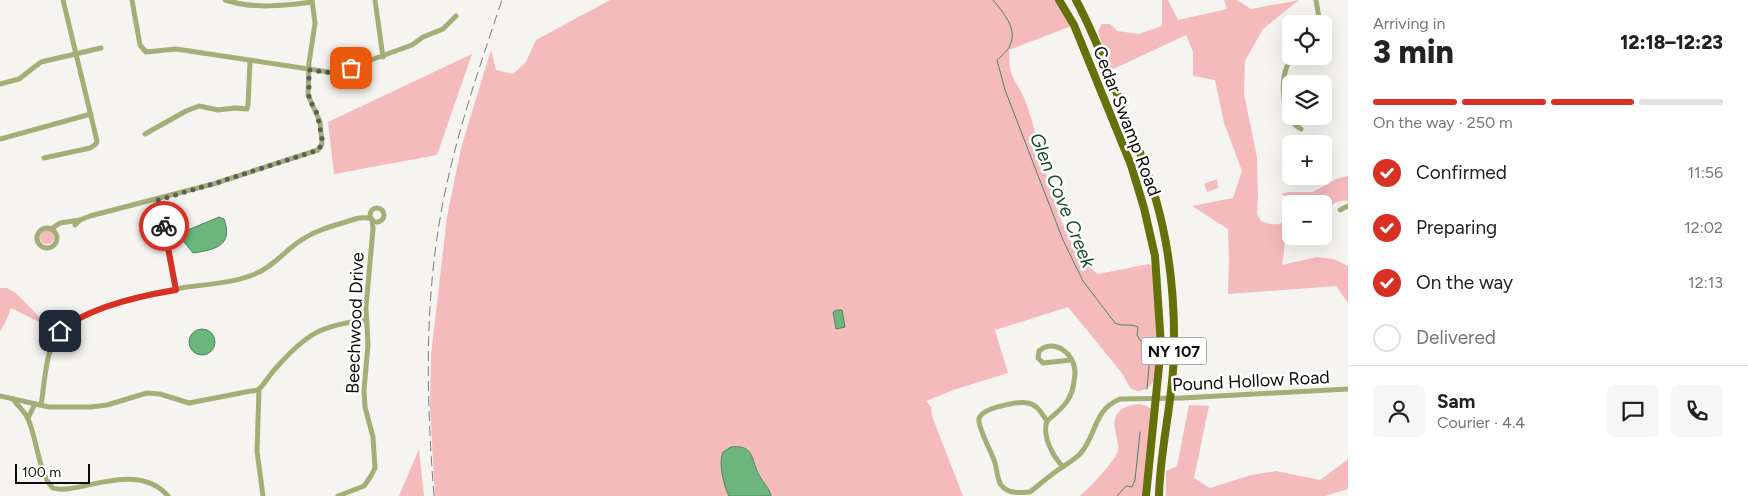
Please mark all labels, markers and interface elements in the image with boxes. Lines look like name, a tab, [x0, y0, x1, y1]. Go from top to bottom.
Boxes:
text: Arriving in	[1373, 14, 1445, 33]
map controls	[1282, 15, 1332, 245]
button: locate	[1282, 15, 1332, 65]
text: 12:18–12:23	[1620, 31, 1723, 54]
text: 3 min	[1373, 33, 1454, 71]
street label: Cedar Swamp Road	[1088, 43, 1166, 199]
pin	[330, 47, 372, 89]
icon: bag	[337, 54, 365, 82]
button: layers	[1282, 75, 1332, 125]
text: On the way · 250 m	[1373, 113, 1513, 132]
water label: Glen Cove Creek	[1025, 129, 1100, 272]
button: +	[1282, 135, 1332, 185]
icon: check	[1373, 159, 1401, 187]
text: Confirmed	[1416, 161, 1507, 184]
text: 11:56	[1687, 163, 1723, 182]
button: −	[1282, 195, 1332, 245]
courier	[139, 201, 189, 251]
icon: bike	[150, 212, 178, 240]
icon: check	[1373, 214, 1401, 242]
text: Preparing	[1416, 216, 1497, 239]
text: 12:02	[1684, 218, 1723, 237]
street label: Beechwood Drive	[342, 252, 368, 394]
icon: check	[1373, 269, 1401, 297]
text: On the way	[1416, 271, 1513, 294]
text: 12:13	[1688, 273, 1723, 292]
pin	[39, 310, 81, 352]
icon: home	[46, 317, 74, 345]
text: Delivered	[1416, 326, 1496, 349]
road number: NY 107	[1142, 338, 1206, 364]
street label: Pound Hollow Road	[1172, 366, 1330, 396]
button: person	[1373, 385, 1425, 437]
button: chat	[1607, 385, 1659, 437]
button: phone	[1671, 385, 1723, 437]
text: Sam	[1437, 390, 1475, 413]
text: Courier · 4.4	[1437, 413, 1525, 432]
scale bar	[15, 461, 90, 484]
text: 100 m	[22, 464, 61, 481]

